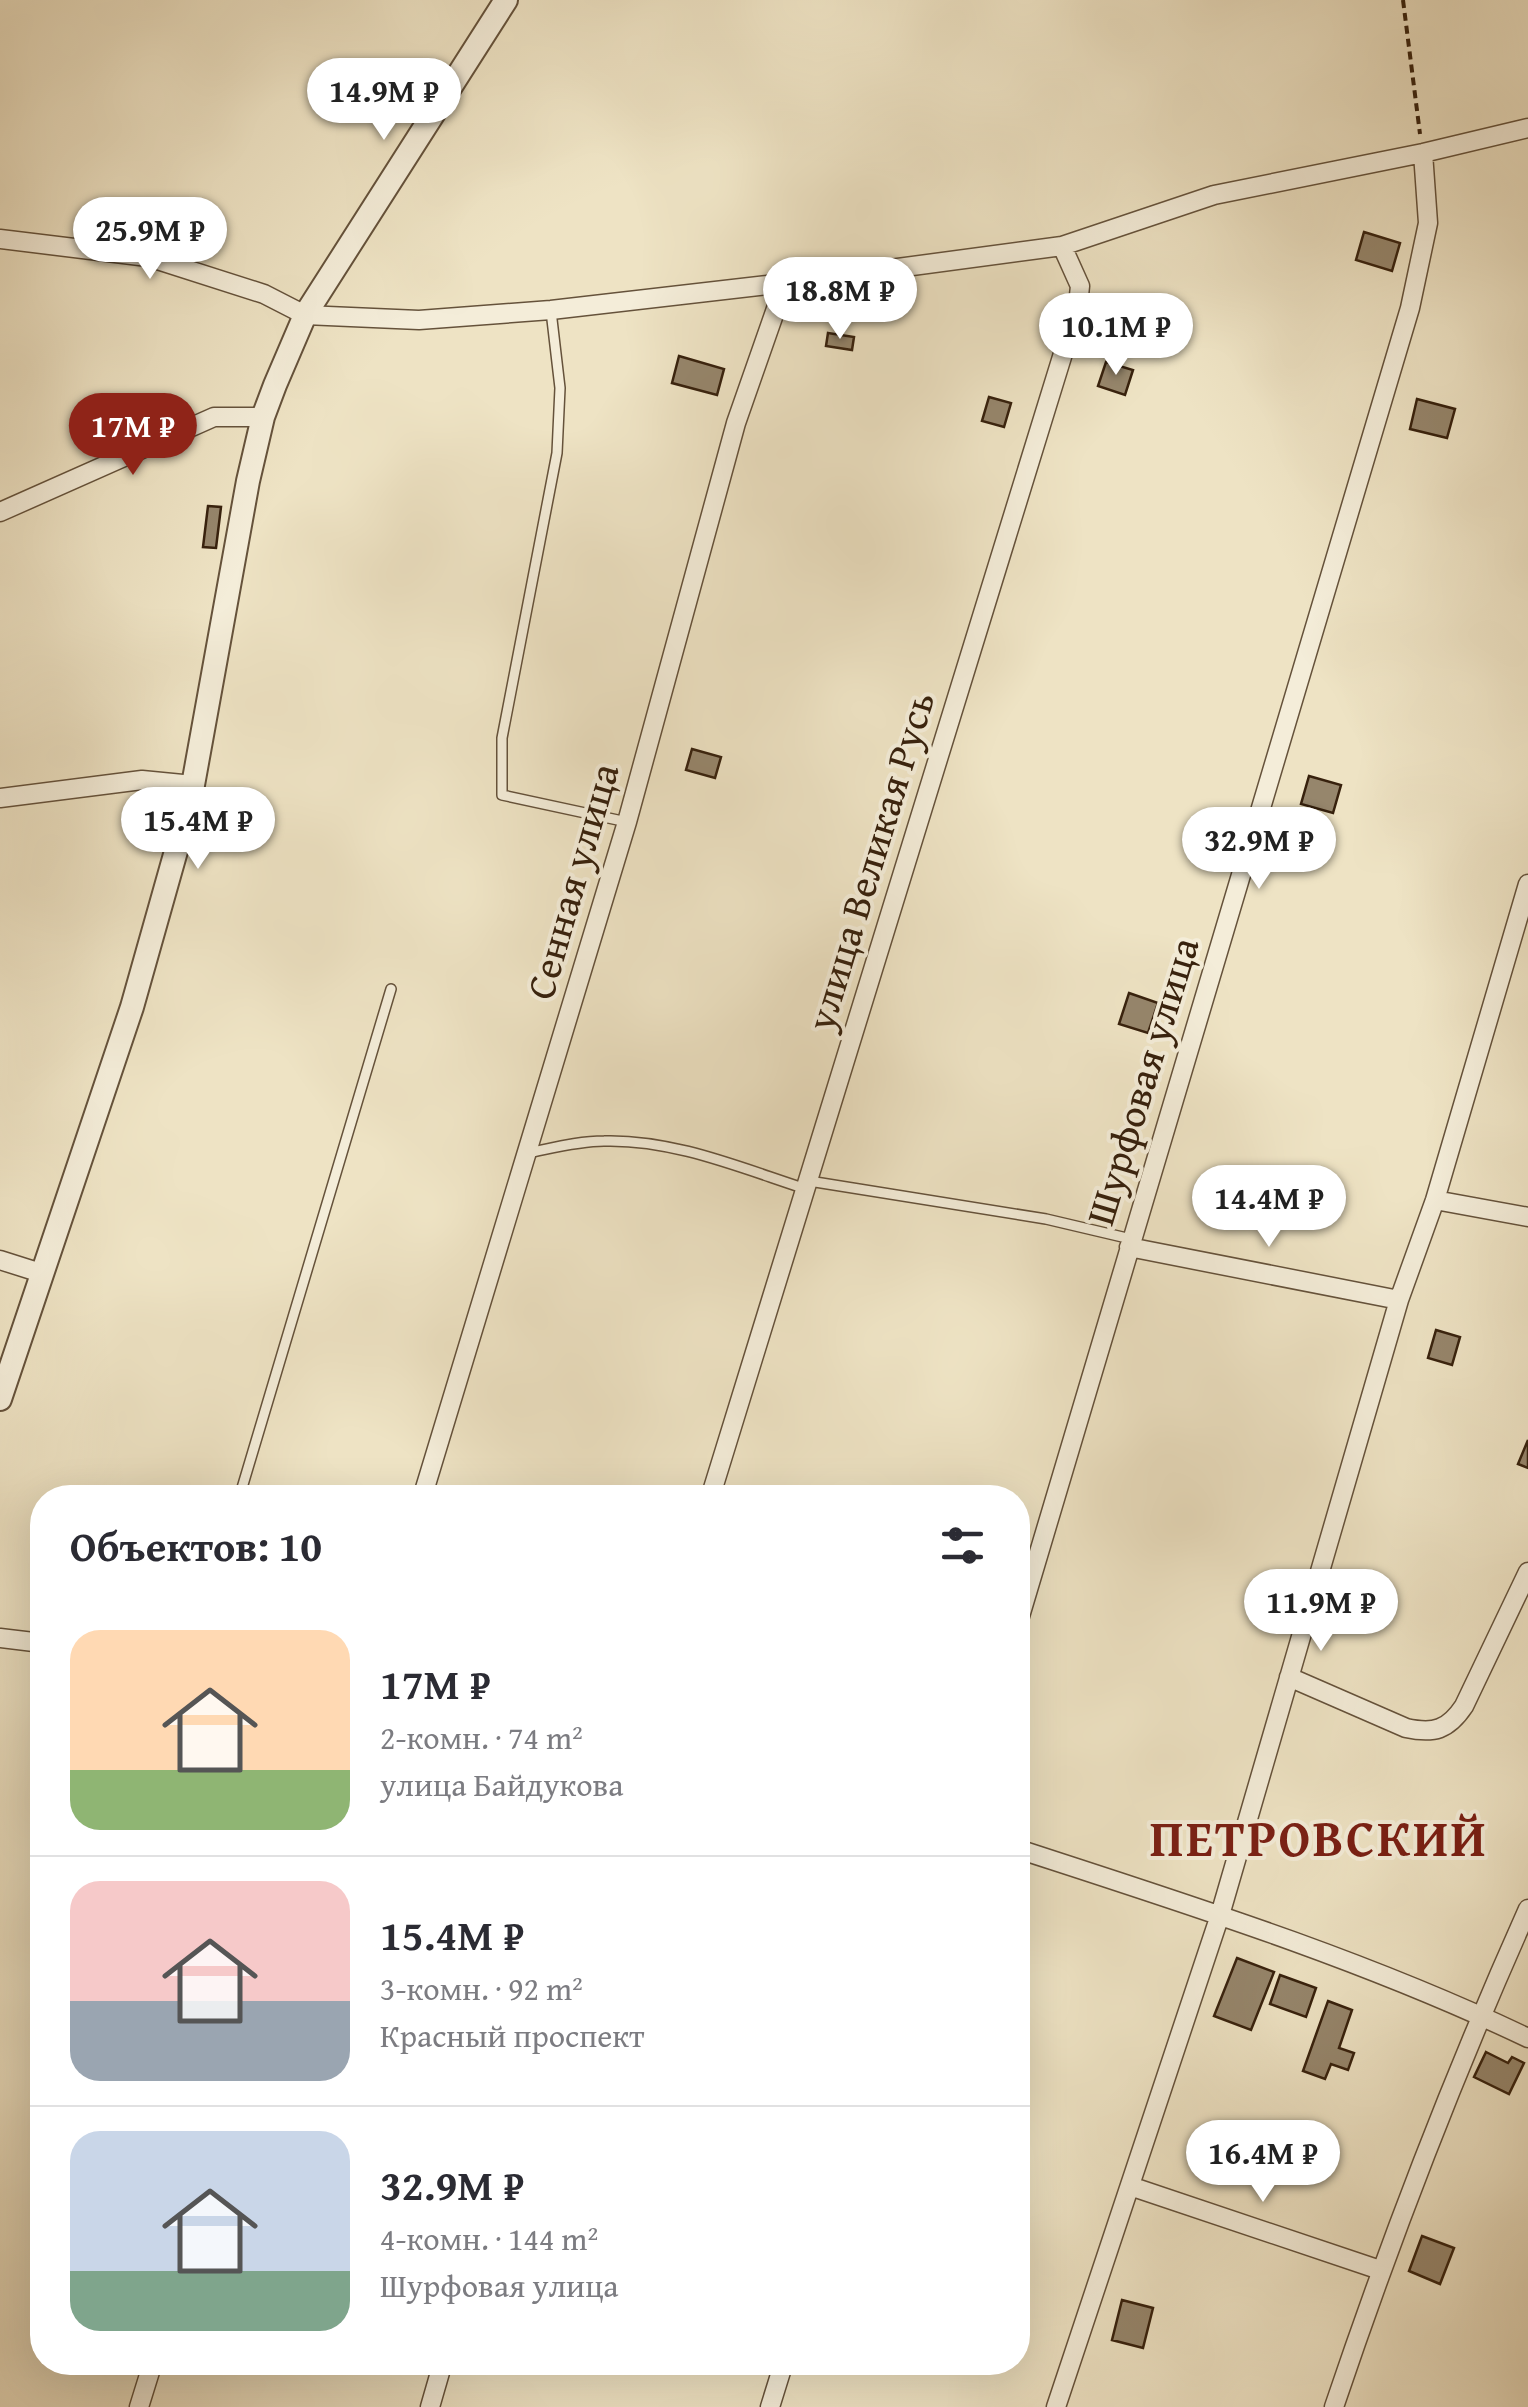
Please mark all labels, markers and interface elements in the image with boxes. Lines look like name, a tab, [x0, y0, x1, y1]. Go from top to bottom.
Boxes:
pin: 14.9M ₽	[292, 58, 476, 143]
text: 14.9M ₽	[329, 67, 439, 114]
pin: 25.9M ₽	[58, 197, 242, 282]
text: 25.9M ₽	[95, 206, 205, 253]
pin: 18.8M ₽	[748, 257, 932, 342]
text: 18.8M ₽	[785, 266, 895, 313]
pin: 10.1M ₽	[1024, 293, 1208, 378]
text: 10.1M ₽	[1061, 302, 1171, 349]
pin: 17M ₽	[63, 393, 203, 478]
text: 17M ₽	[91, 402, 175, 449]
street label: улица Великая Русь	[790, 684, 949, 1039]
street label: Сенная улица	[510, 756, 633, 1006]
pin: 15.4M ₽	[106, 787, 290, 872]
text: 15.4M ₽	[143, 796, 253, 843]
pin: 32.9M ₽	[1167, 807, 1351, 892]
text: 32.9M ₽	[1204, 816, 1314, 863]
street label: Шурфовая улица	[1070, 930, 1213, 1232]
pin: 14.4M ₽	[1177, 1165, 1361, 1250]
text: 14.4M ₽	[1214, 1174, 1324, 1221]
text: Объектов: 10	[70, 1515, 322, 1576]
icon: filters	[935, 1518, 990, 1573]
pin: 11.9M ₽	[1229, 1569, 1413, 1654]
text: 11.9M ₽	[1266, 1578, 1376, 1625]
text: 17M ₽	[380, 1653, 491, 1714]
icon: home	[150, 1670, 270, 1790]
text: 2-комн. · 74 m²	[380, 1714, 583, 1761]
text: улица Байдукова	[380, 1761, 623, 1808]
district label: ПЕТРОВСКИЙ	[1150, 1801, 1488, 1874]
text: 15.4M ₽	[380, 1904, 524, 1965]
icon: home	[150, 1921, 270, 2041]
text: 3-комн. · 92 m²	[380, 1965, 583, 2012]
text: Красный проспект	[380, 2012, 644, 2059]
pin: 16.4M ₽	[1171, 2120, 1355, 2205]
text: 16.4M ₽	[1208, 2129, 1318, 2176]
text: 32.9M ₽	[380, 2154, 524, 2215]
icon: home	[150, 2171, 270, 2291]
text: 4-комн. · 144 m²	[380, 2215, 598, 2262]
text: Шурфовая улица	[380, 2262, 619, 2309]

